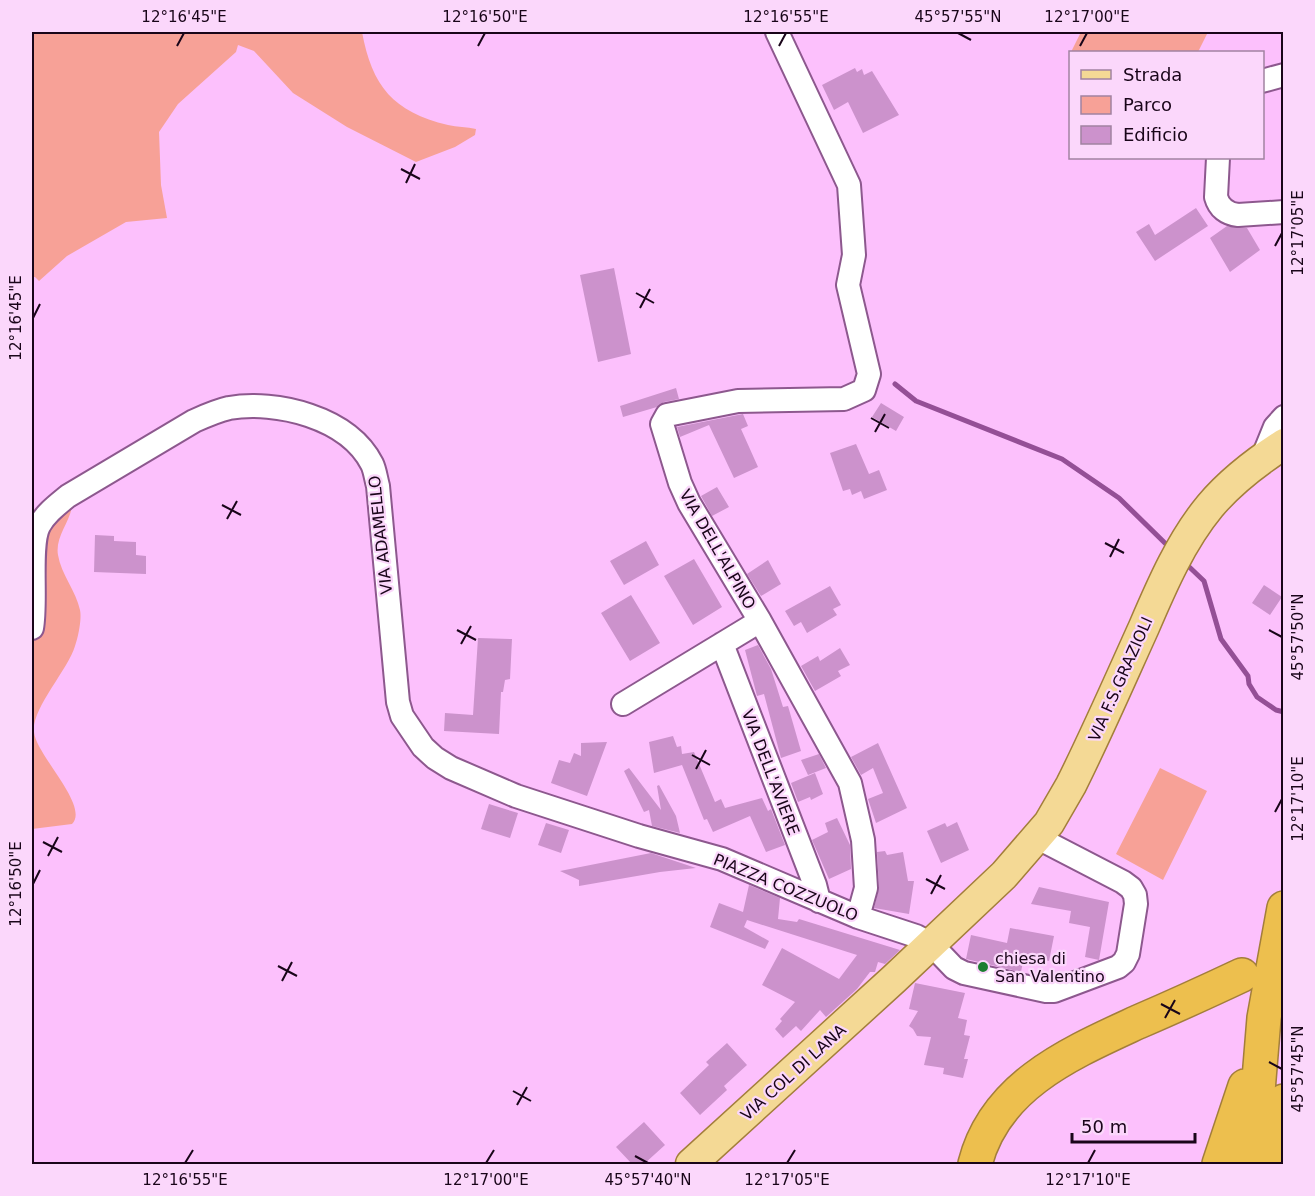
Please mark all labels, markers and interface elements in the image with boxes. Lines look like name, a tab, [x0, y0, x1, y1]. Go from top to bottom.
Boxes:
text: 12°16'45"E	[141, 8, 227, 26]
text: 12°16'50"E	[442, 8, 528, 26]
text: 12°16'55"E	[743, 8, 829, 26]
text: 45°57'55"N	[914, 8, 1002, 26]
text: 12°17'00"E	[1044, 8, 1130, 26]
legend	[1069, 51, 1264, 159]
text: Strada	[1123, 64, 1182, 85]
text: Parco	[1123, 94, 1172, 115]
text: Edificio	[1123, 124, 1188, 145]
text: 12°17'05"E	[1289, 190, 1307, 276]
text: 12°16'45"E	[7, 275, 25, 361]
street label: VIA ADAMELLO	[365, 475, 396, 595]
street label: VIA DELL'ALPINO	[676, 486, 760, 613]
text: 45°57'50"N	[1289, 593, 1307, 681]
street label: VIA F.S.GRAZIOLI	[1084, 614, 1156, 744]
street label: VIA DELL'AVIERE	[738, 707, 803, 838]
text: 12°17'10"E	[1289, 756, 1307, 842]
text: 12°16'50"E	[7, 841, 25, 927]
street label: PIAZZA COZZUOLO	[711, 850, 861, 925]
place label: chiesa di San Valentino	[995, 949, 1105, 986]
marker: chiesa di San Valentino	[976, 960, 990, 974]
street label: VIA COL DI LANA	[737, 1020, 850, 1125]
text: 45°57'45"N	[1289, 1025, 1307, 1113]
scale bar	[1072, 1106, 1195, 1144]
text: 50 m	[1081, 1116, 1127, 1137]
text: 12°16'55"E	[142, 1171, 228, 1189]
text: 12°17'00"E	[443, 1171, 529, 1189]
text: 45°57'40"N	[604, 1171, 692, 1189]
text: 12°17'05"E	[744, 1171, 830, 1189]
text: 12°17'10"E	[1045, 1171, 1131, 1189]

